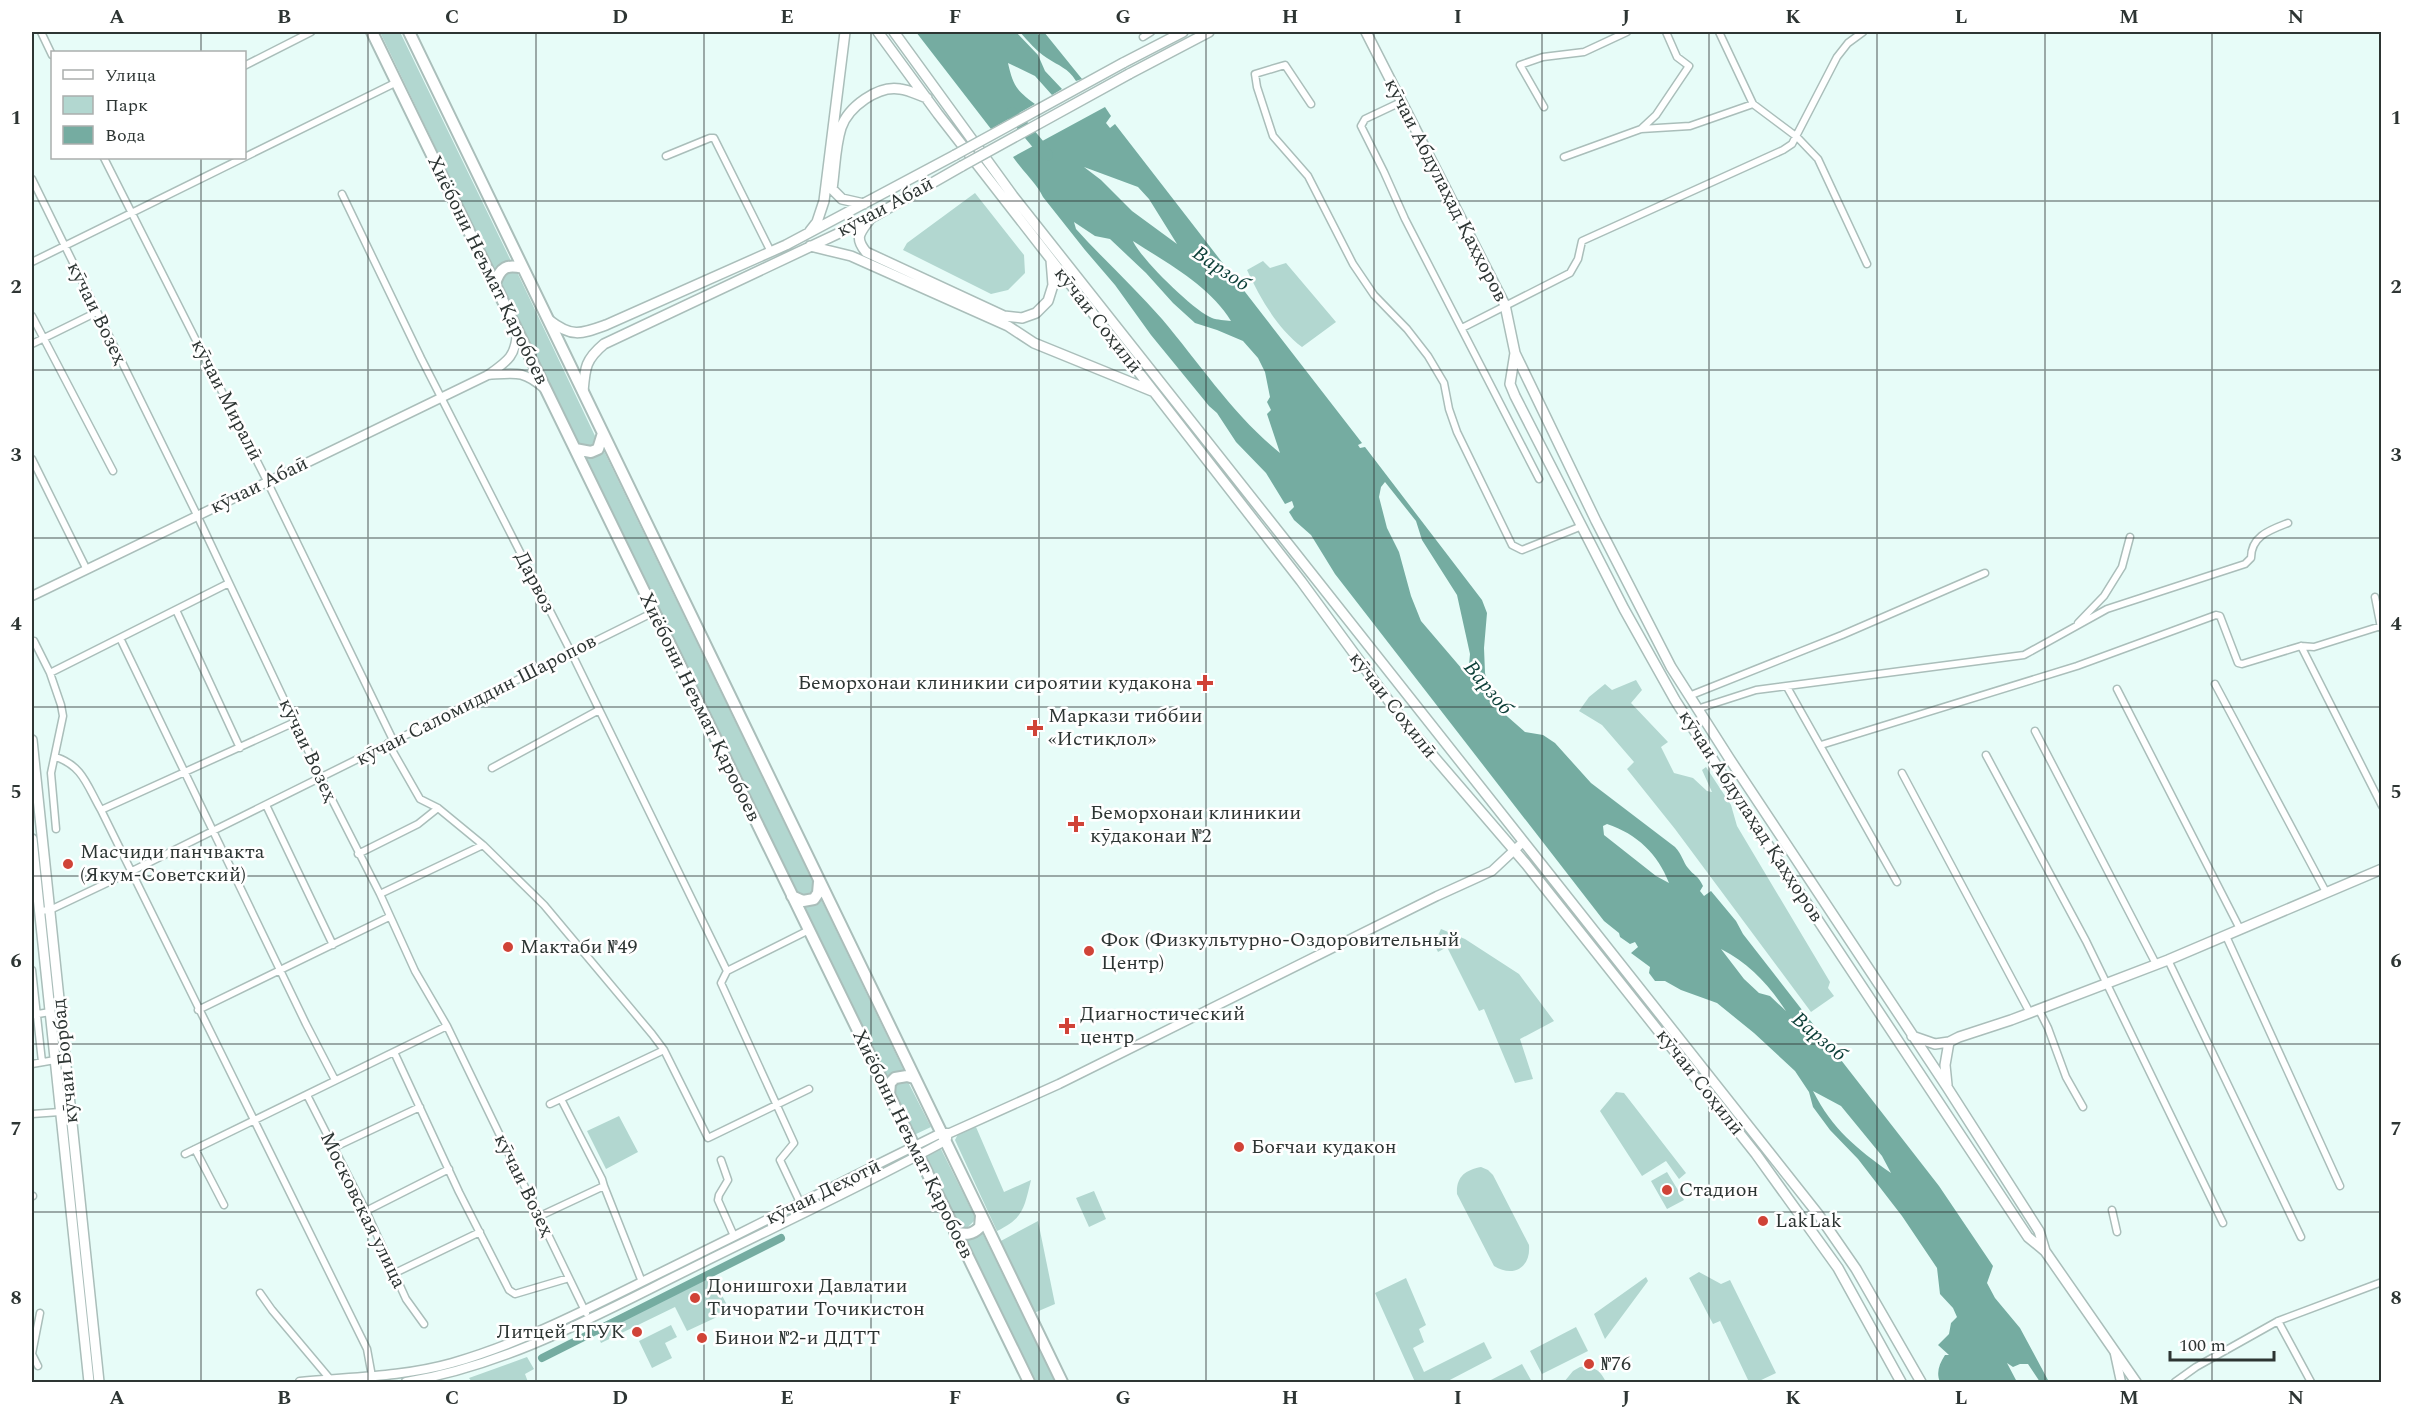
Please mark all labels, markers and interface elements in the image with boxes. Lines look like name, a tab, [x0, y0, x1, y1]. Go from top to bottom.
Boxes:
text: A	[109, 2, 125, 32]
text: B	[277, 2, 291, 32]
text: C	[445, 2, 459, 32]
text: D	[612, 2, 628, 32]
text: E	[780, 2, 794, 32]
text: F	[949, 2, 961, 32]
text: G	[1115, 2, 1131, 32]
text: H	[1282, 2, 1298, 32]
text: I	[1454, 2, 1462, 32]
text: J	[1622, 2, 1630, 32]
text: K	[1785, 2, 1801, 32]
text: L	[1955, 2, 1967, 32]
text: M	[2119, 2, 2139, 32]
text: N	[2288, 2, 2304, 32]
legend	[51, 51, 246, 159]
text: Улица	[105, 62, 156, 89]
street label: кӯчаи Абдулаҳад Қаҳҳоров	[1376, 73, 1516, 307]
text: Парк	[105, 92, 148, 119]
text: 1	[10, 103, 22, 133]
text: 1	[2390, 103, 2402, 133]
text: Вода	[105, 122, 145, 149]
street label: Хиёбони Неъмат Қаробоев	[419, 150, 557, 390]
street label: кӯчаи Абаӣ	[831, 169, 939, 245]
water label: Варзоб	[1186, 238, 1257, 301]
street label: кӯчаи Возеҳ	[59, 256, 135, 370]
street label: кӯчаи Соҳилӣ	[1047, 260, 1149, 380]
text: 2	[10, 272, 22, 302]
text: 2	[2390, 272, 2402, 302]
street label: кӯчаи Миралӣ	[183, 334, 271, 466]
text: 3	[10, 440, 22, 470]
text: 3	[2390, 440, 2402, 470]
street label: кӯчаи Абаӣ	[205, 448, 313, 522]
street label: Дарвоз	[507, 546, 563, 618]
street label: Хиёбони Неъмат Қаробоев	[631, 587, 769, 827]
text: 4	[10, 609, 22, 639]
text: 4	[2390, 609, 2402, 639]
street label: кӯчаи Саломиддин Шаропов	[350, 626, 602, 774]
street label: кӯчаи Соҳилӣ	[1342, 645, 1444, 765]
water label: Варзоб	[1455, 653, 1522, 724]
place label: Беморхонаи клиникии сироятии кудакона	[798, 668, 1192, 698]
marker: Беморхонаи клиникии сироятии кудакона	[1196, 674, 1214, 692]
street label: кӯчаи Возеҳ	[271, 693, 345, 807]
place label: Маркази тиббии «Истиқлол»	[1048, 701, 1203, 754]
street label: кӯчаи Абдулаҳад Қаҳҳоров	[1671, 704, 1831, 928]
marker: Маркази тиббии «Истиқлол»	[1026, 719, 1044, 737]
text: 5	[10, 777, 22, 807]
text: 5	[2390, 777, 2402, 807]
place label: Беморхонаи клиникии кӯдаконаи №2	[1090, 798, 1301, 851]
marker: Беморхонаи клиникии кӯдаконаи №2	[1067, 815, 1085, 833]
place label: Масчиди панчвакта (Якум-Советский)	[80, 837, 265, 890]
marker: Масчиди панчвакта (Якум-Советский)	[61, 857, 75, 871]
place label: Фок (Физкультурно-Оздоровительный Центр)	[1101, 925, 1460, 978]
place label: Мактаби №49	[520, 932, 638, 962]
marker: Мактаби №49	[501, 940, 515, 954]
marker: Фок (Физкультурно-Оздоровительный Центр)	[1082, 944, 1096, 958]
text: 6	[10, 946, 22, 976]
text: 6	[2390, 946, 2402, 976]
street label: кӯчаи Борбад	[44, 997, 86, 1125]
place label: Диагностический центр	[1080, 999, 1245, 1052]
water label: Варзоб	[1784, 1004, 1855, 1071]
marker: Диагностический центр	[1058, 1017, 1076, 1035]
street label: кӯчаи Соҳилӣ	[1649, 1022, 1751, 1142]
street label: Хиёбони Неъмат Қаробоев	[844, 1024, 982, 1264]
text: 7	[10, 1114, 22, 1144]
text: 7	[2390, 1114, 2402, 1144]
street label: Московская улица	[312, 1127, 414, 1294]
street label: кӯчаи Возеҳ	[486, 1128, 562, 1242]
place label: Боғчаи кудакон	[1251, 1132, 1397, 1162]
marker: Боғчаи кудакон	[1232, 1140, 1246, 1154]
street label: кӯчаи Деҳотӣ	[760, 1151, 886, 1233]
place label: Стадион	[1679, 1175, 1758, 1205]
marker: Стадион	[1660, 1183, 1674, 1197]
place label: LakLak	[1775, 1206, 1842, 1236]
marker: LakLak	[1756, 1214, 1770, 1228]
place label: Донишгохи Давлатии Тичоратии Точикистон	[707, 1271, 925, 1324]
text: 8	[10, 1283, 22, 1313]
text: 8	[2390, 1283, 2402, 1313]
marker: Донишгохи Давлатии Тичоратии Точикистон	[688, 1291, 702, 1305]
place label: Литцей ТГУК	[497, 1317, 626, 1347]
place label: Бинои №2-и ДДТТ	[714, 1323, 880, 1353]
scale bar	[2170, 1324, 2274, 1362]
marker: Литцей ТГУК	[630, 1325, 644, 1339]
marker: Бинои №2-и ДДТТ	[695, 1331, 709, 1345]
text: 100 m	[2179, 1332, 2226, 1359]
place label: №76	[1601, 1349, 1631, 1379]
marker: №76	[1582, 1357, 1596, 1371]
text: A	[109, 1383, 125, 1413]
text: B	[277, 1383, 291, 1413]
text: C	[445, 1383, 459, 1413]
text: D	[612, 1383, 628, 1413]
text: E	[780, 1383, 794, 1413]
text: F	[949, 1383, 961, 1413]
text: G	[1115, 1383, 1131, 1413]
text: H	[1282, 1383, 1298, 1413]
text: I	[1454, 1383, 1462, 1413]
text: J	[1622, 1383, 1630, 1413]
text: K	[1785, 1383, 1801, 1413]
text: L	[1955, 1383, 1967, 1413]
text: M	[2119, 1383, 2139, 1413]
text: N	[2288, 1383, 2304, 1413]

